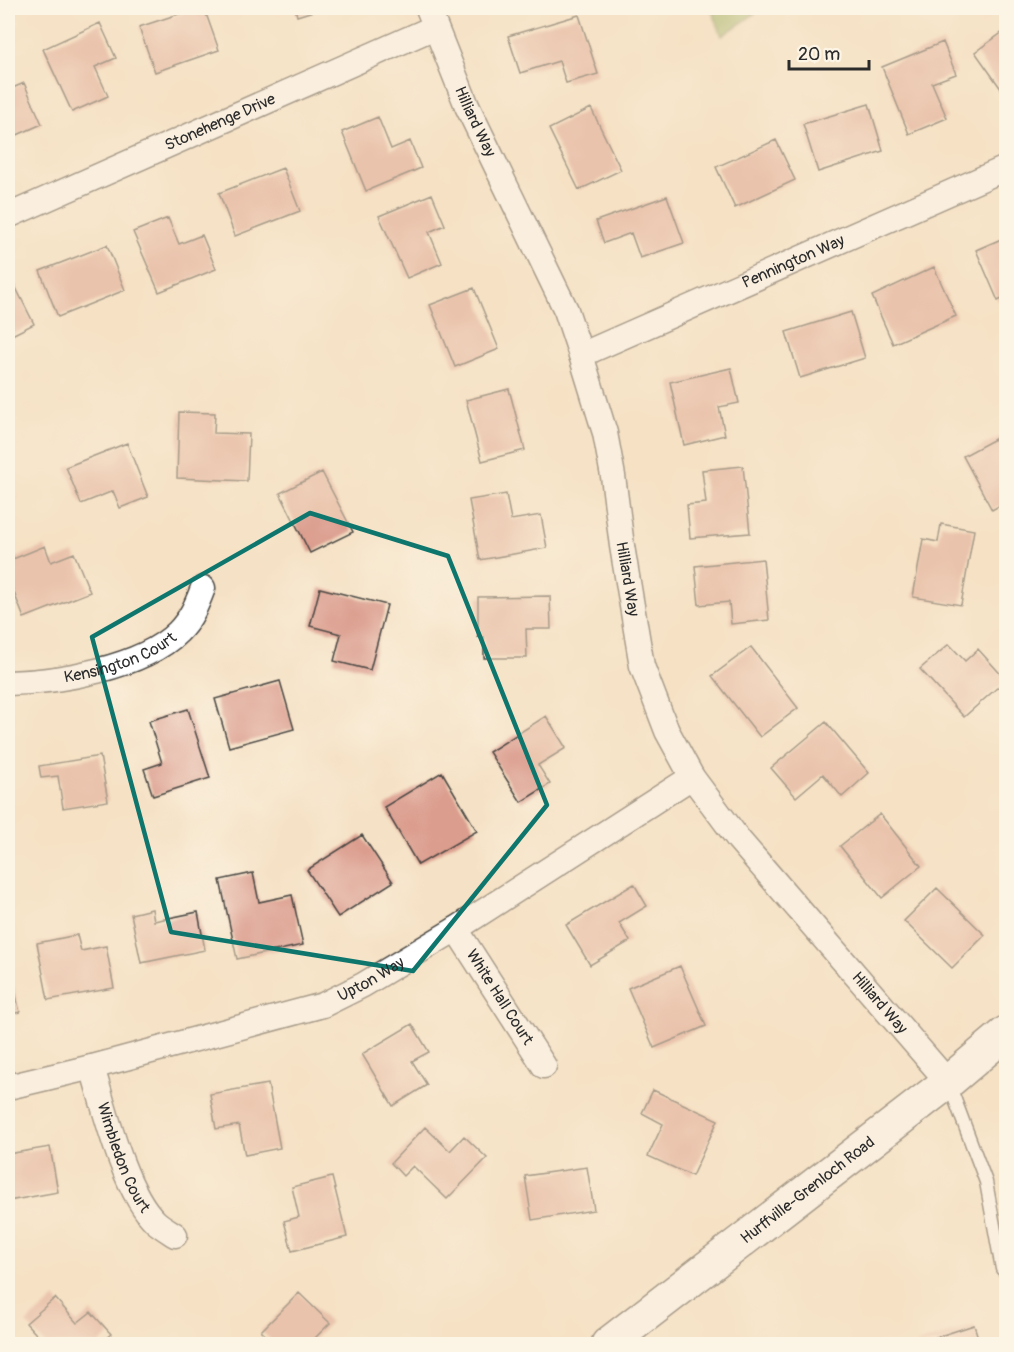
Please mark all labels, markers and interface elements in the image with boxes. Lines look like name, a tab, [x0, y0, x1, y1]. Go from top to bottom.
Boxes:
scale bar	[789, 33, 868, 71]
text: 20 m	[798, 43, 840, 66]
street label: Hilliard Way	[450, 83, 500, 160]
street label: Stonehenge Drive	[162, 89, 279, 155]
street label: Pennington Way	[739, 230, 848, 293]
street label: Hilliard Way	[611, 540, 644, 618]
street label: Kensington Court	[62, 628, 181, 688]
street label: White Hall Court	[462, 946, 538, 1049]
street label: Upton Way	[334, 952, 408, 1006]
street label: Hilliard Way	[847, 968, 912, 1038]
street label: Wimbledon Court	[93, 1100, 155, 1217]
street label: Hurffville-Grenloch Road	[736, 1132, 879, 1248]

